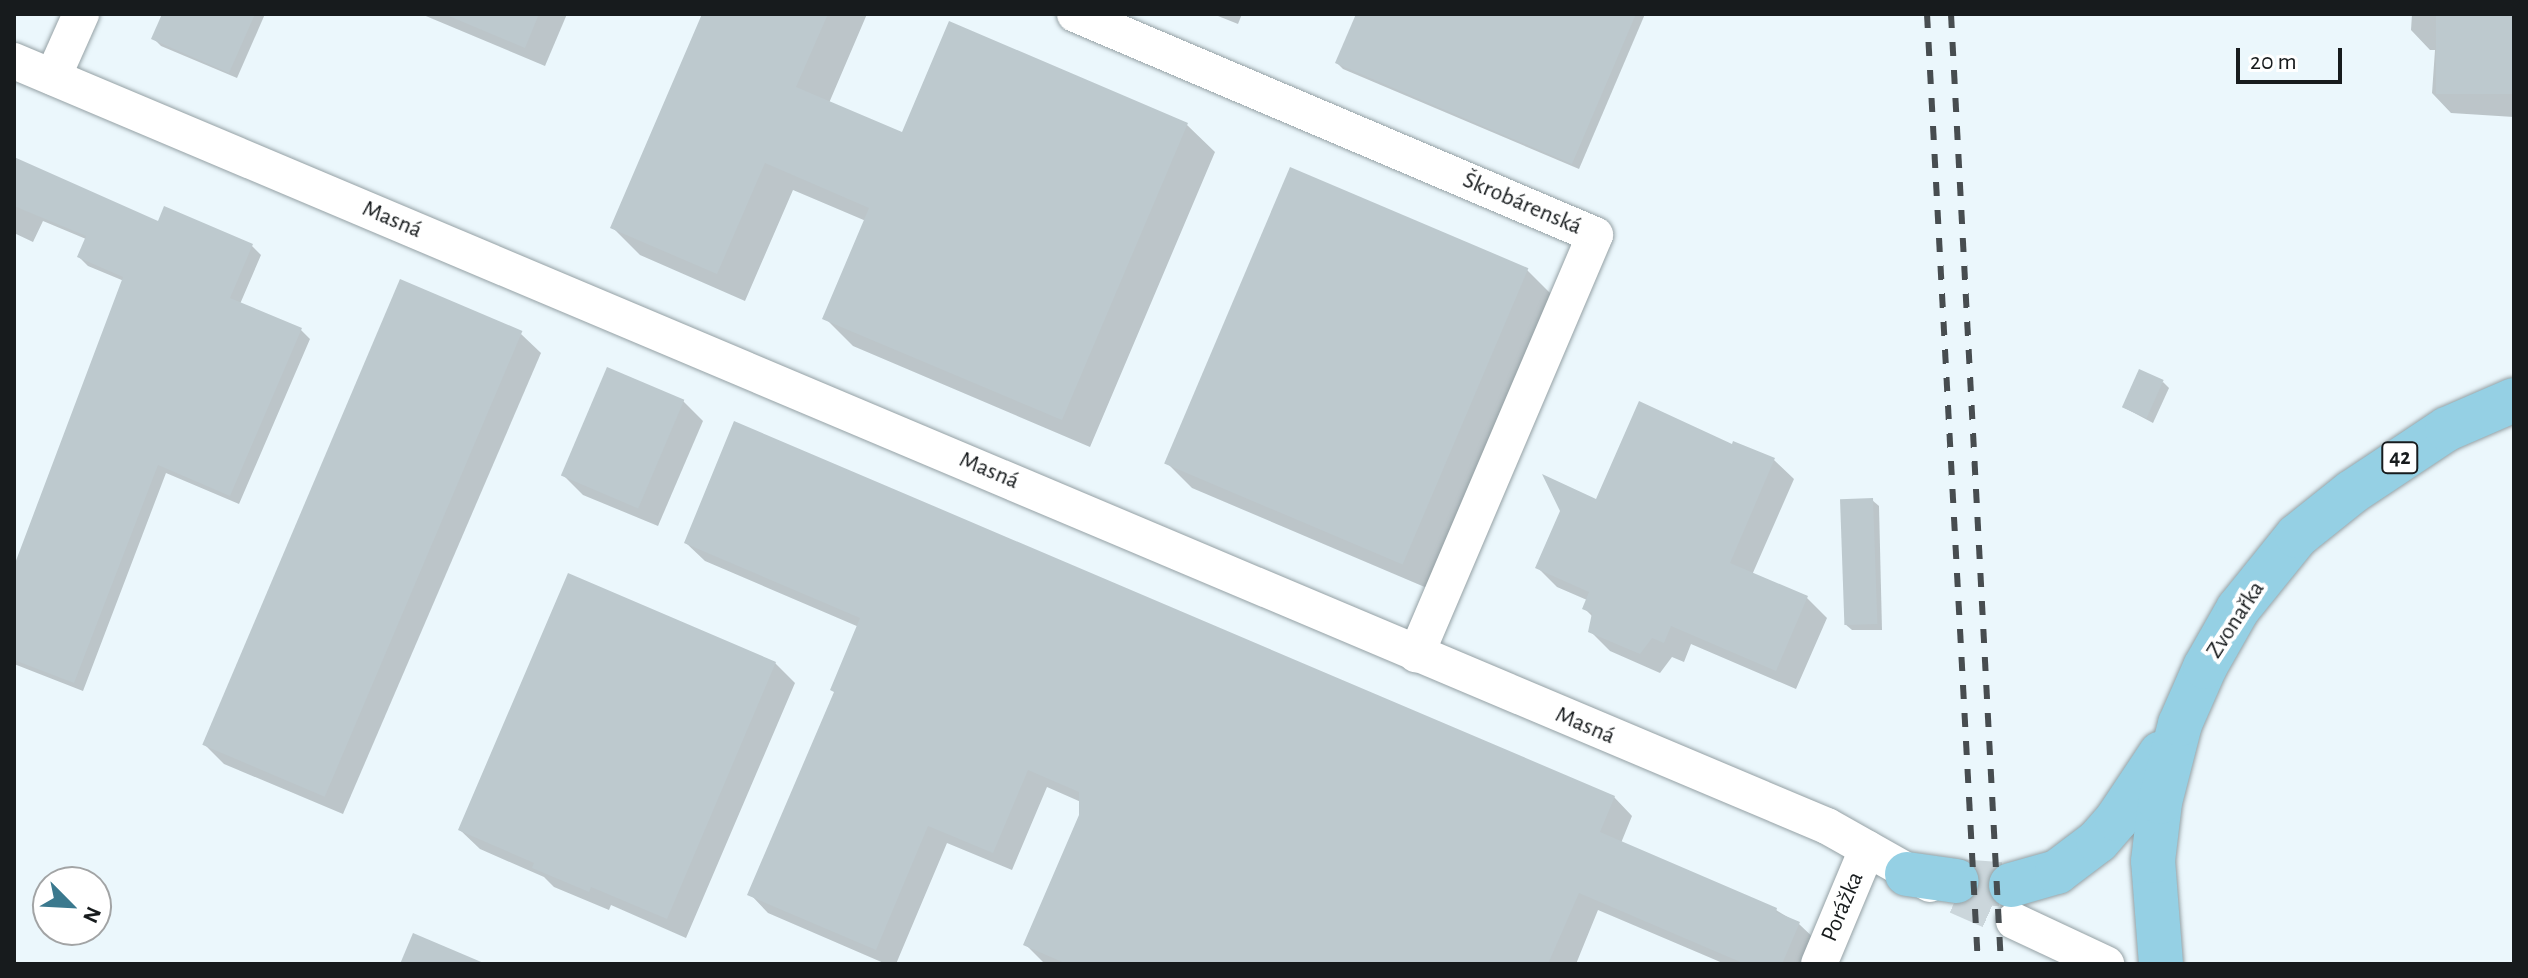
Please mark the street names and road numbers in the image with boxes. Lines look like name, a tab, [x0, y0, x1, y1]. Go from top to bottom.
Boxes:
street label: Škrobárenská	[1458, 166, 1586, 242]
street label: Masná	[358, 195, 426, 245]
road number: 42	[2380, 440, 2420, 476]
street label: Masná	[955, 446, 1023, 496]
street label: Zvonařka	[2200, 576, 2272, 664]
street label: Masná	[1551, 701, 1619, 751]
street label: Porážka	[1815, 868, 1871, 946]

